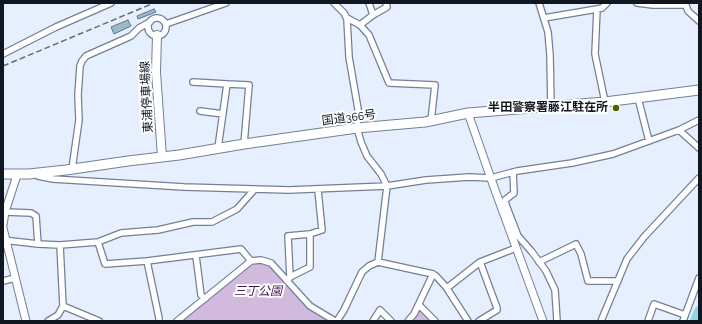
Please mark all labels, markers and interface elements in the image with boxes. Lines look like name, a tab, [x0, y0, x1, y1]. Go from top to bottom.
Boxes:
street label: 東浦停車場線	[138, 61, 156, 133]
place label: 半田警察署藤江駐在所	[488, 101, 608, 115]
marker: 半田警察署藤江駐在所	[611, 103, 621, 113]
street label: 国道366号	[321, 108, 377, 128]
park label: 三丁公園	[234, 285, 282, 299]

